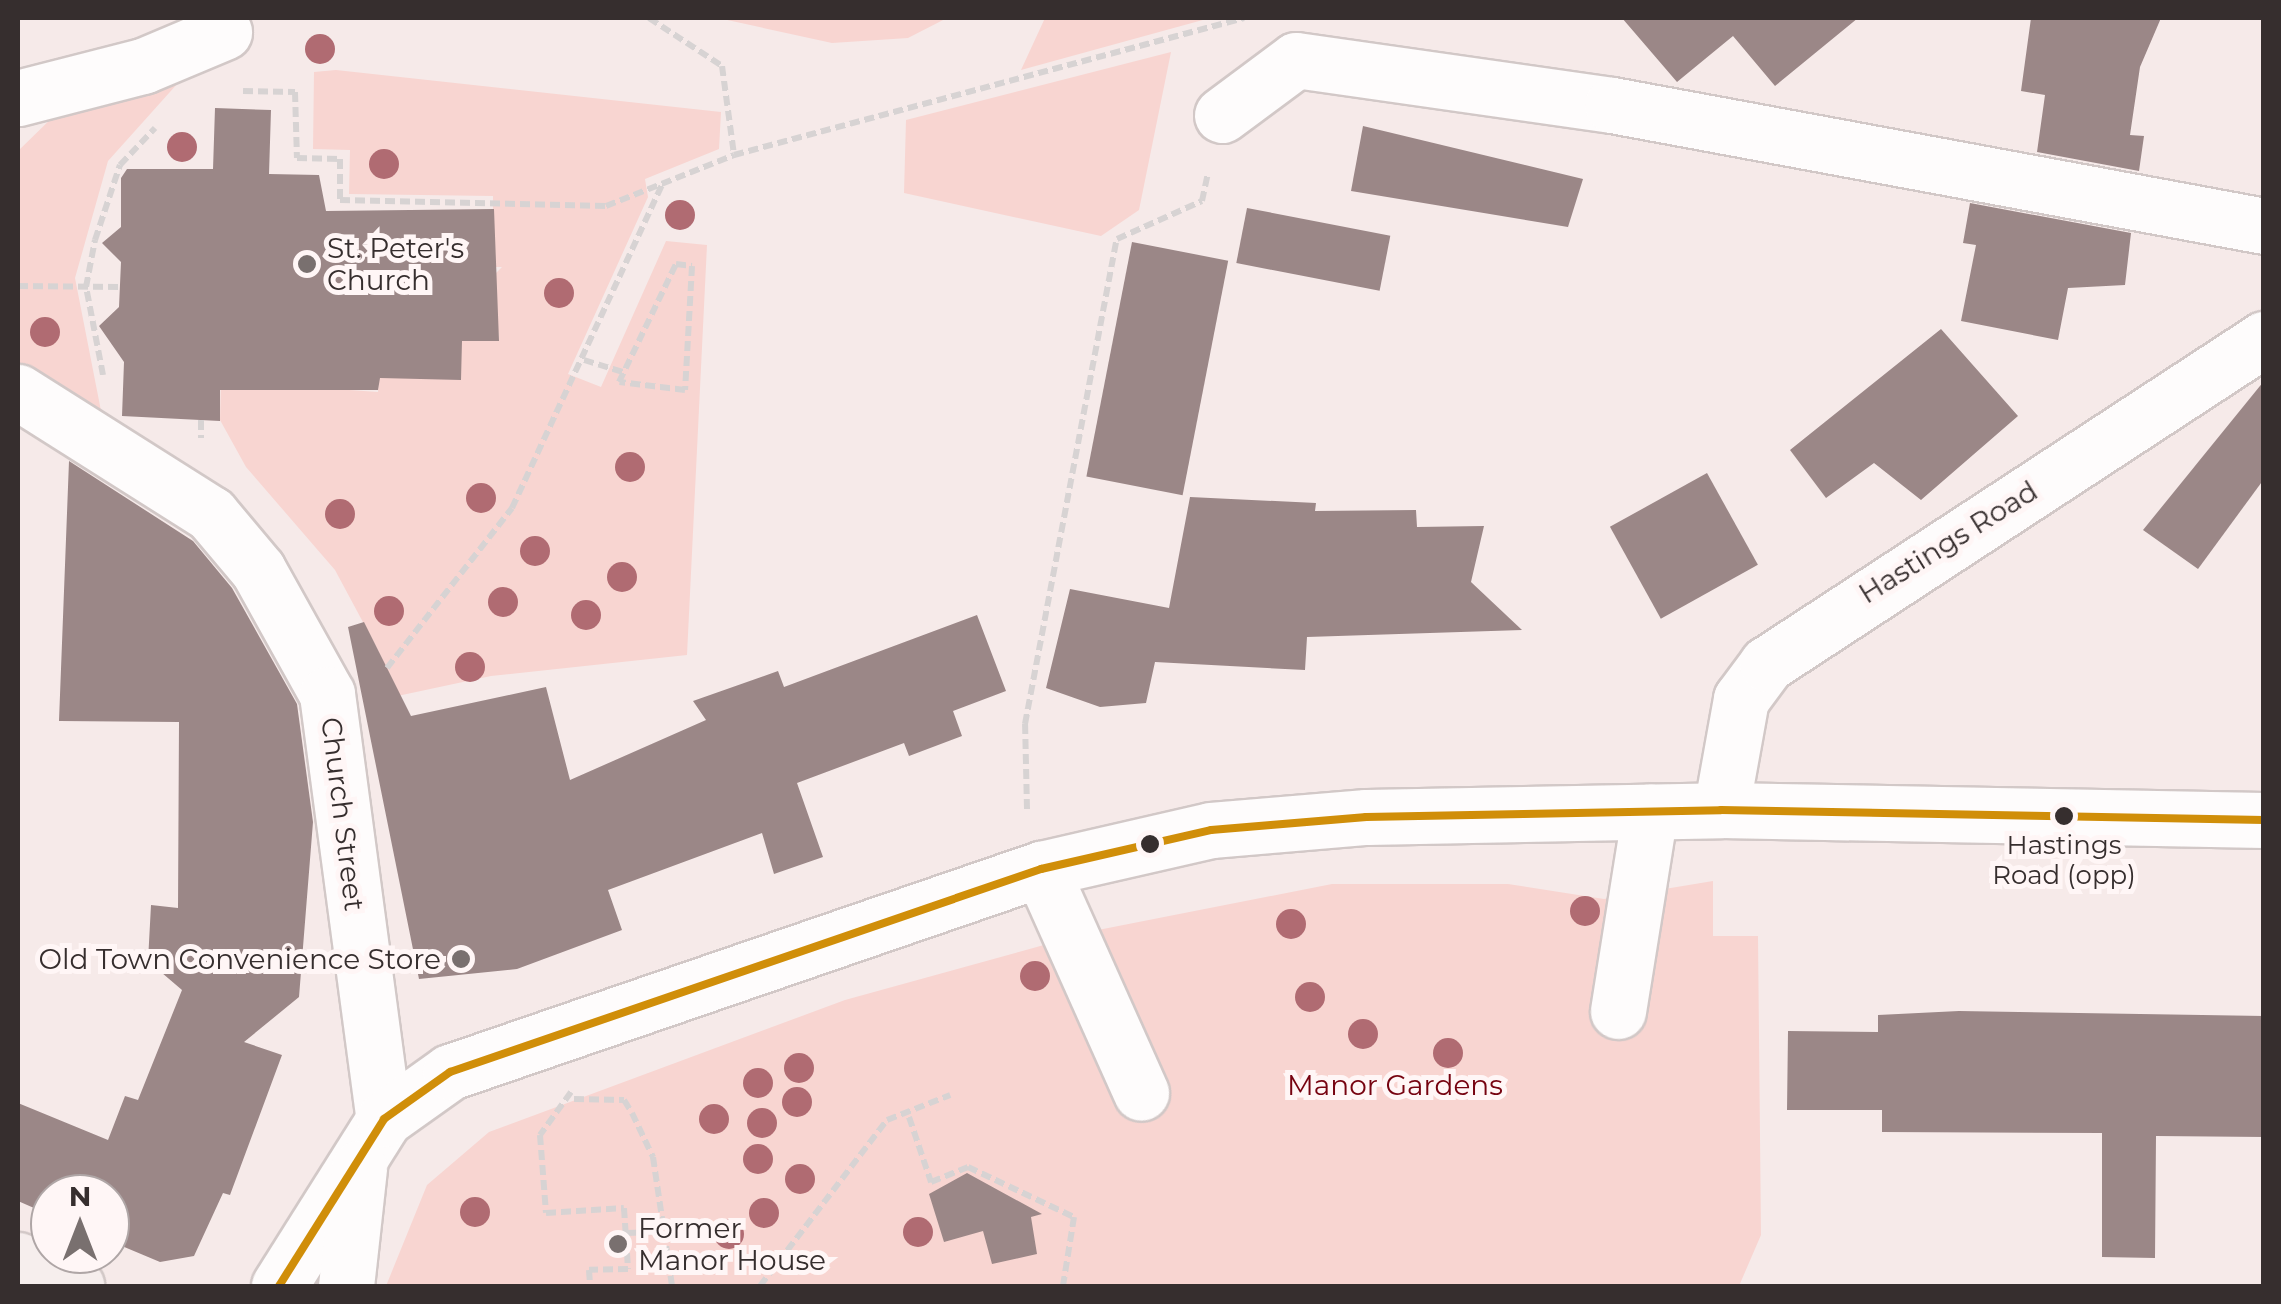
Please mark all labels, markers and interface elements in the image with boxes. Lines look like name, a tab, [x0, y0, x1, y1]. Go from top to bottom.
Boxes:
place label: St. Peter's Church	[327, 231, 464, 297]
marker: St. Peter's Church	[296, 253, 318, 275]
street label: Hastings Road	[1853, 474, 2043, 610]
street label: Church Street	[314, 715, 372, 913]
marker: Hastings Road (opp)	[2054, 806, 2074, 826]
place label: Hastings Road (opp)	[1992, 830, 2136, 891]
unlabelled marker	[1140, 834, 1160, 854]
place label: Old Town Convenience Store	[39, 942, 441, 976]
marker: Old Town Convenience Store	[450, 948, 472, 970]
park label: Manor Gardens	[1287, 1068, 1503, 1102]
north arrow	[30, 1174, 130, 1274]
text: N	[69, 1179, 91, 1213]
place label: Former Manor House	[638, 1211, 826, 1277]
marker: Former Manor House	[607, 1233, 629, 1255]

